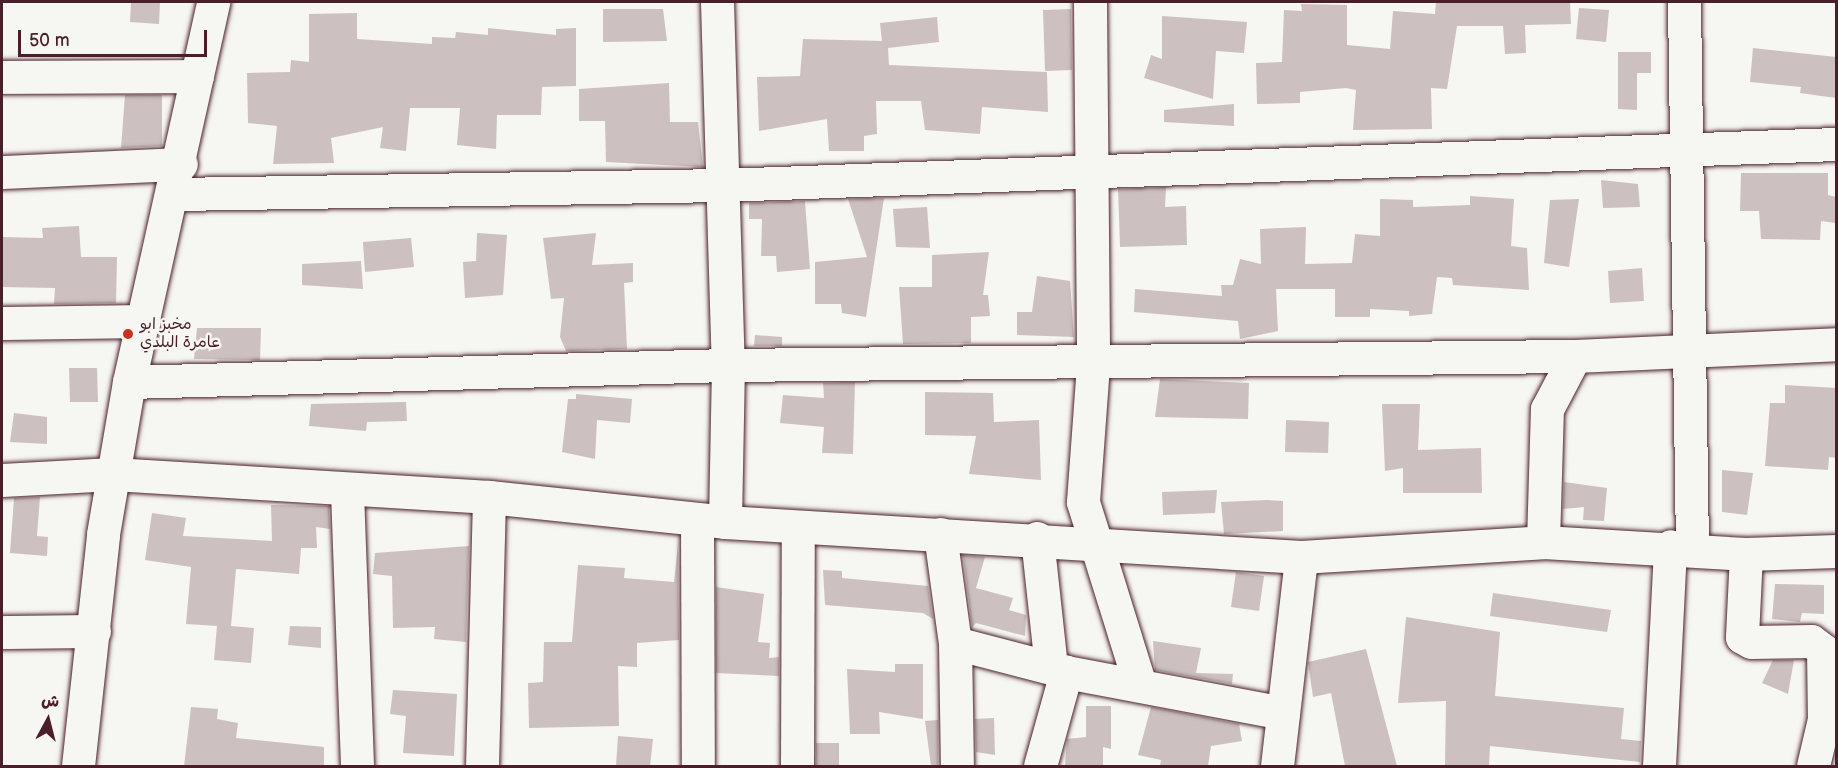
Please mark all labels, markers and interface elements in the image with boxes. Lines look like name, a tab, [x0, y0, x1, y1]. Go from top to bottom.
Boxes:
scale bar	[21, 18, 210, 56]
text: 50 m	[29, 30, 70, 51]
place label: مخبز ابو عامرة البلدي	[140, 315, 221, 353]
marker: مخبز ابو عامرة البلدي	[121, 327, 135, 341]
north arrow	[18, 690, 78, 750]
text: ش	[40, 691, 60, 712]

